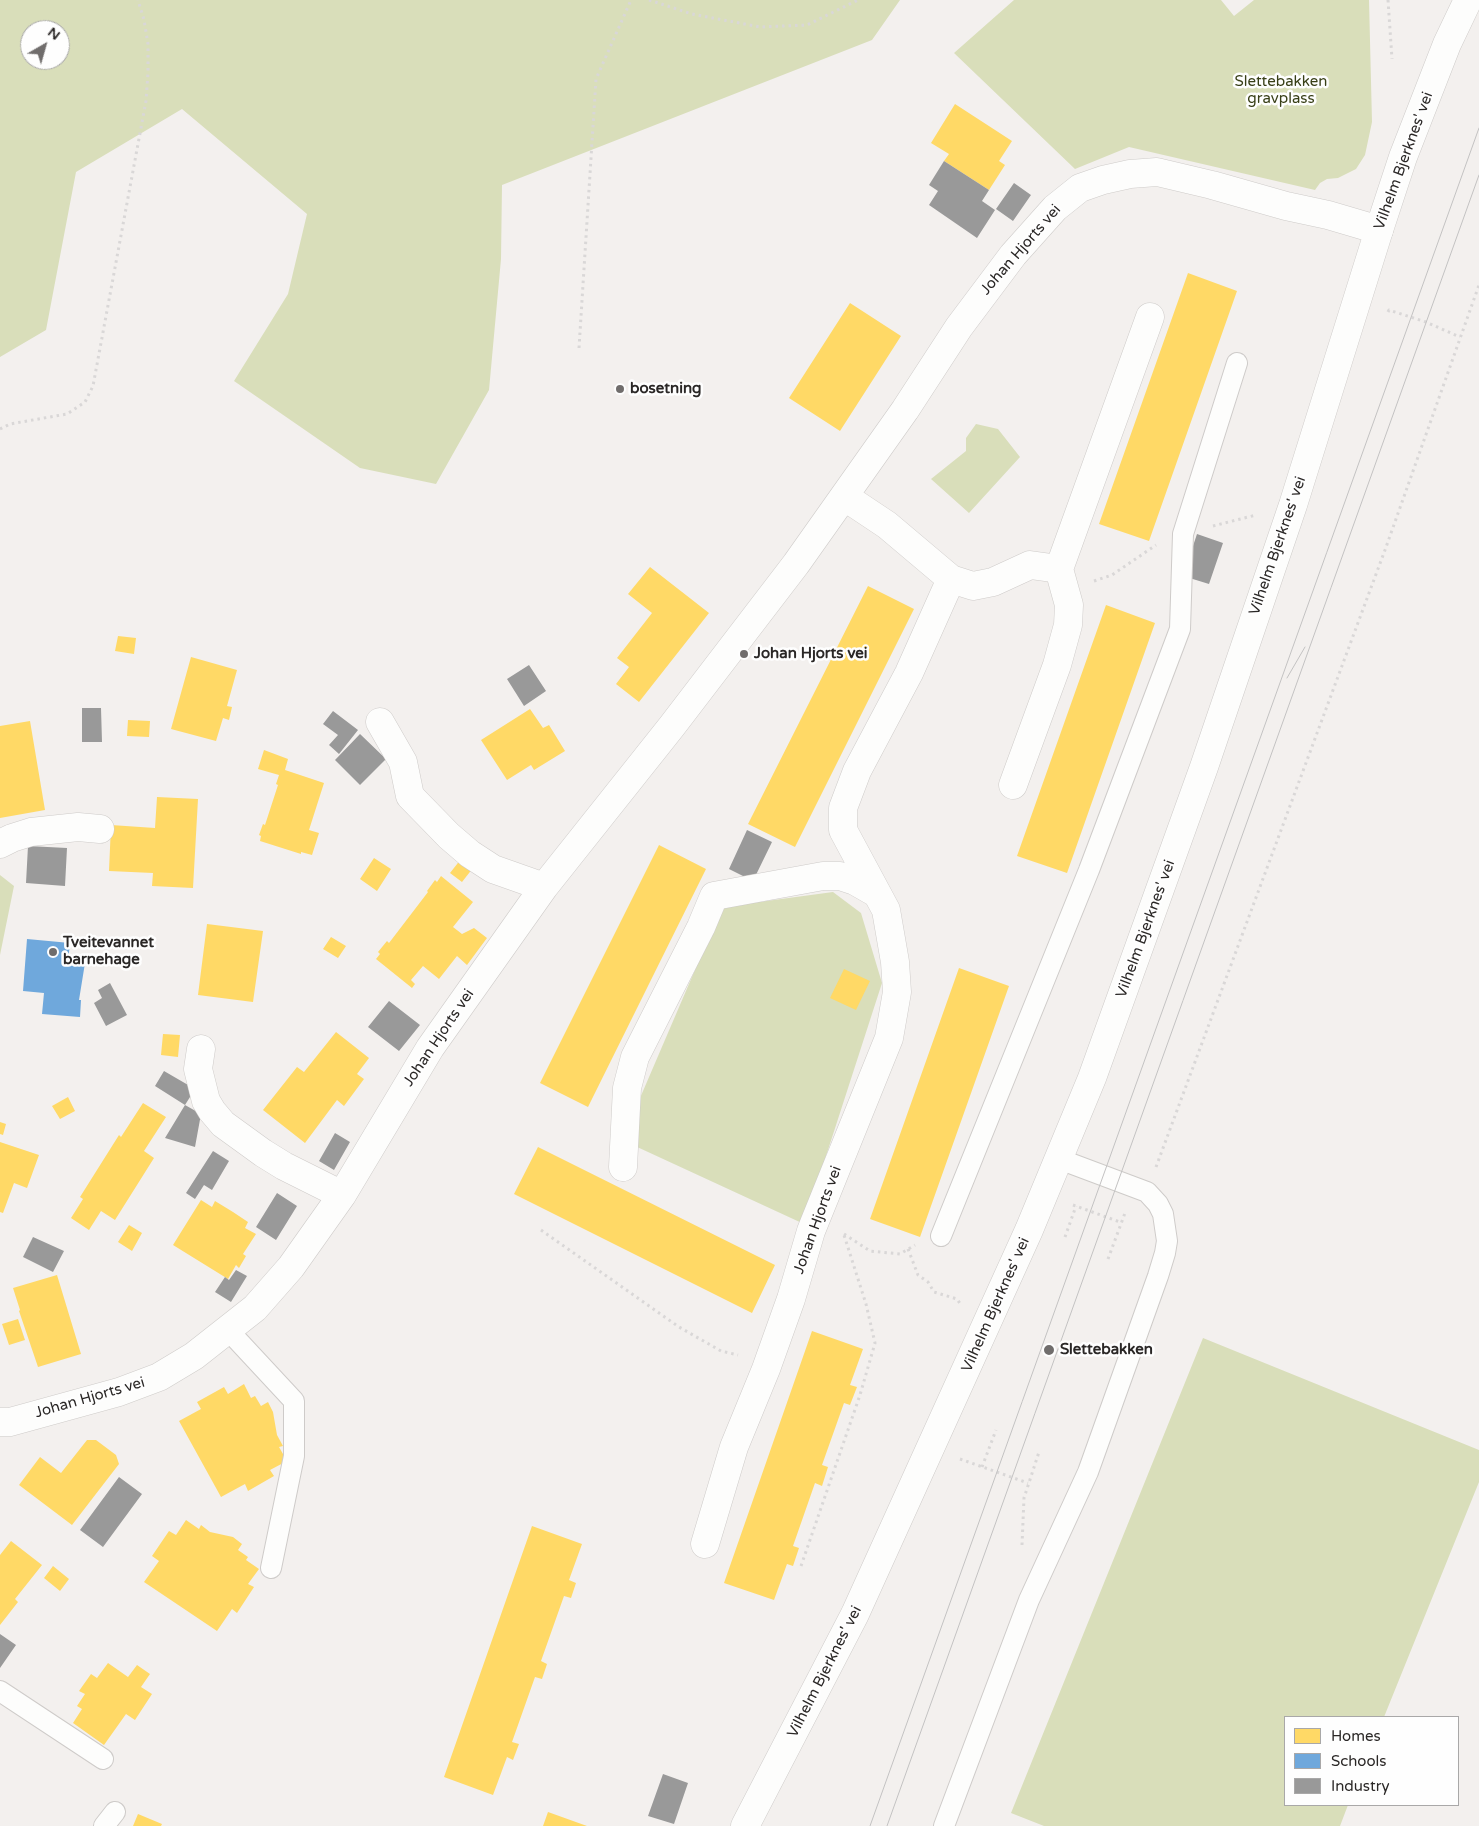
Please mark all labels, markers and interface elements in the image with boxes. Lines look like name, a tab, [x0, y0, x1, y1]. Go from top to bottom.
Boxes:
north arrow	[20, 20, 70, 70]
text: N	[44, 23, 64, 44]
park label: Slettebakken gravplass	[1235, 73, 1327, 108]
street label: Vilhelm Bjerknes' vei	[1371, 90, 1437, 232]
street label: Johan Hjorts vei	[977, 201, 1065, 299]
place label: bosetning	[630, 380, 701, 398]
marker: bosetning	[614, 383, 626, 395]
street label: Vilhelm Bjerknes' vei	[1246, 474, 1310, 618]
place label: Johan Hjorts vei	[754, 645, 867, 663]
marker: Johan Hjorts vei	[738, 648, 750, 660]
street label: Vilhelm Bjerknes' vei	[1113, 858, 1179, 1000]
place label: Tveitevannet barnehage	[63, 934, 154, 969]
marker: Tveitevannet barnehage	[47, 946, 59, 958]
street label: Johan Hjorts vei	[400, 986, 478, 1090]
street label: Johan Hjorts vei	[790, 1164, 846, 1276]
street label: Vilhelm Bjerknes' vei	[958, 1235, 1034, 1375]
place label: Slettebakken	[1060, 1341, 1153, 1359]
marker: Slettebakken	[1042, 1343, 1056, 1357]
street label: Johan Hjorts vei	[33, 1374, 147, 1422]
street label: Vilhelm Bjerknes' vei	[784, 1603, 866, 1741]
legend	[1284, 1716, 1459, 1806]
text: Homes	[1331, 1727, 1381, 1745]
text: Schools	[1331, 1752, 1387, 1770]
text: Industry	[1331, 1777, 1390, 1795]

